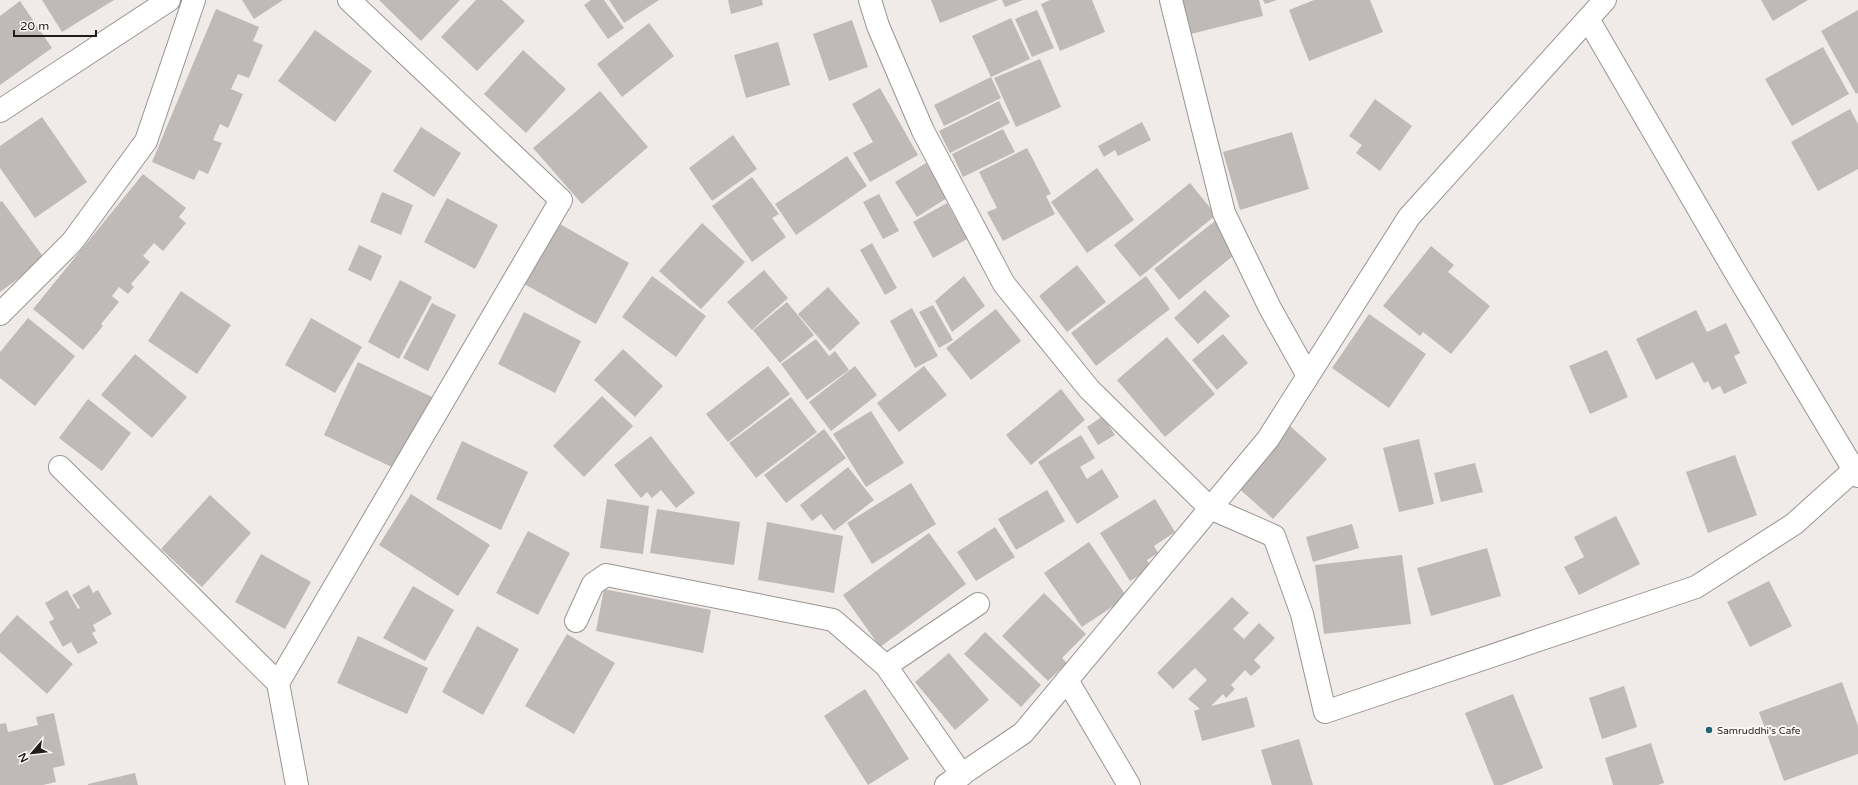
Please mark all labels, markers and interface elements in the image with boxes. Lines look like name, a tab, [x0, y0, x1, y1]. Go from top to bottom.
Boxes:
scale bar	[14, 12, 96, 38]
text: 20 m	[20, 19, 49, 33]
marker: Samruddhi's Cafe	[1704, 725, 1714, 735]
place label: Samruddhi's Cafe	[1717, 725, 1801, 737]
north arrow	[12, 733, 52, 773]
text: N	[16, 751, 31, 764]

